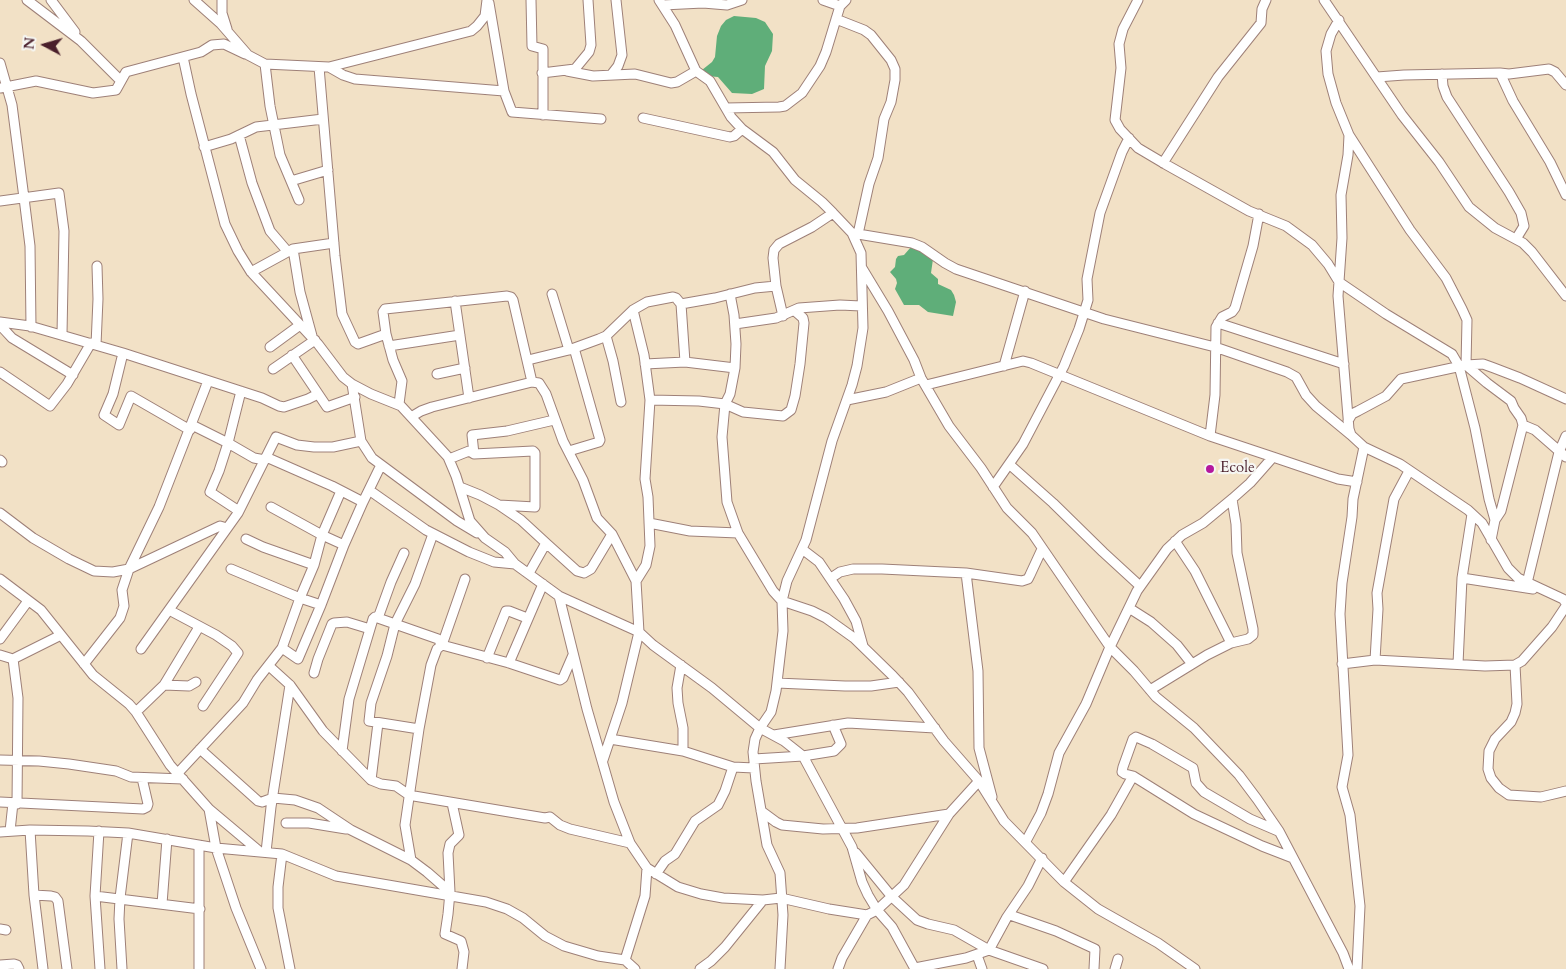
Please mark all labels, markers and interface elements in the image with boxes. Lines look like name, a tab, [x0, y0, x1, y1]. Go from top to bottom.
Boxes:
north arrow	[20, 20, 70, 70]
text: N	[20, 36, 40, 50]
place label: Ecole	[1220, 460, 1255, 478]
marker: Ecole	[1204, 463, 1216, 475]

